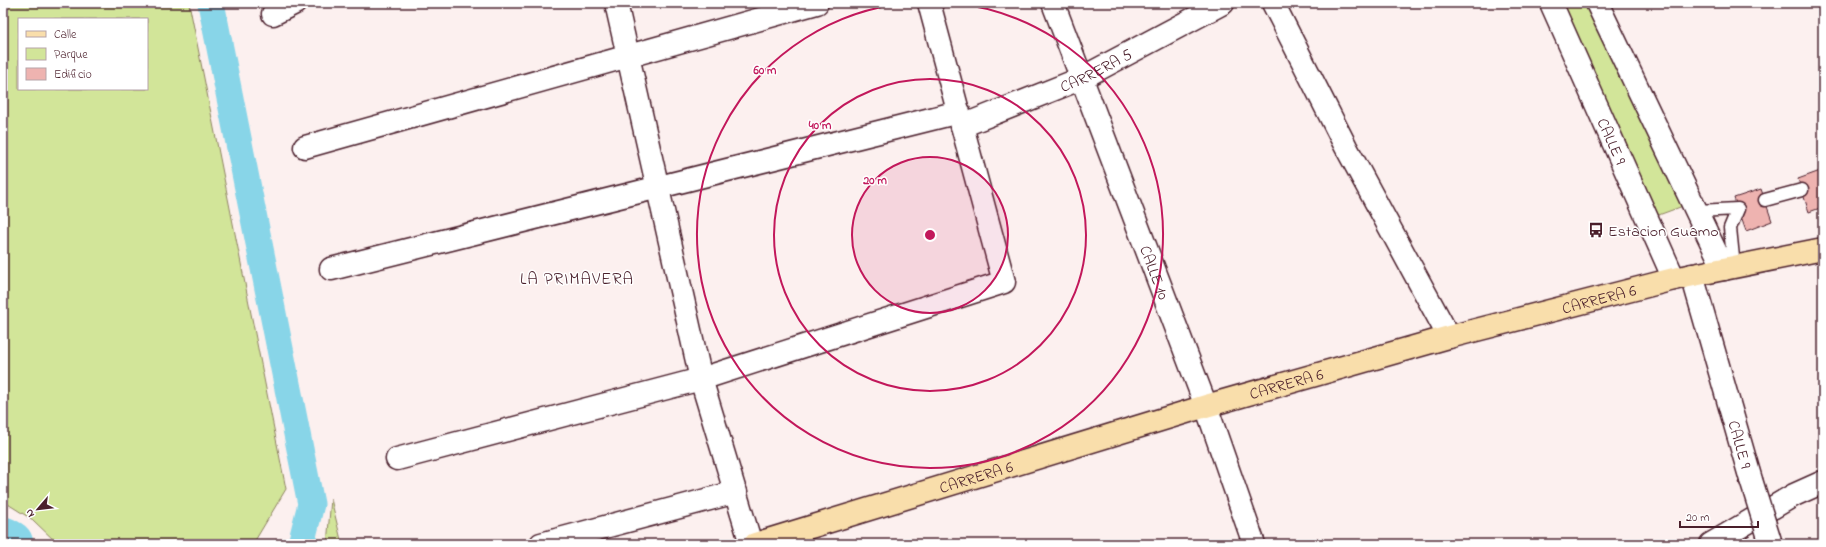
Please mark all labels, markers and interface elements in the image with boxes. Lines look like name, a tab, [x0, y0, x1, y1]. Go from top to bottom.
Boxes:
legend	[18, 18, 148, 90]
text: Calle	[54, 26, 77, 44]
street label: CARRERA 5	[1057, 43, 1137, 100]
text: Parque	[54, 46, 88, 64]
text: 60 m	[753, 62, 777, 80]
text: Edificio	[54, 66, 92, 84]
street label: CALLE 9	[1590, 114, 1632, 169]
text: 40 m	[808, 117, 832, 135]
text: 20 m	[862, 172, 887, 190]
place label: Estacion Guamo	[1608, 220, 1719, 244]
bus stop icon: Estacion Guamo	[1587, 221, 1605, 239]
centre of rings	[923, 228, 937, 242]
street label: CALLE 10	[1132, 242, 1175, 304]
district label: LA PRIMAVERA	[520, 267, 634, 292]
street label: CARRERA 6	[1560, 279, 1639, 321]
street label: CARRERA 6	[1247, 363, 1327, 407]
street label: CALLE 9	[1720, 418, 1757, 472]
street label: CARRERA 6	[937, 456, 1016, 501]
north arrow	[18, 489, 58, 529]
scale bar	[1680, 503, 1758, 529]
text: N	[21, 506, 39, 520]
text: 20 m	[1686, 509, 1709, 527]

